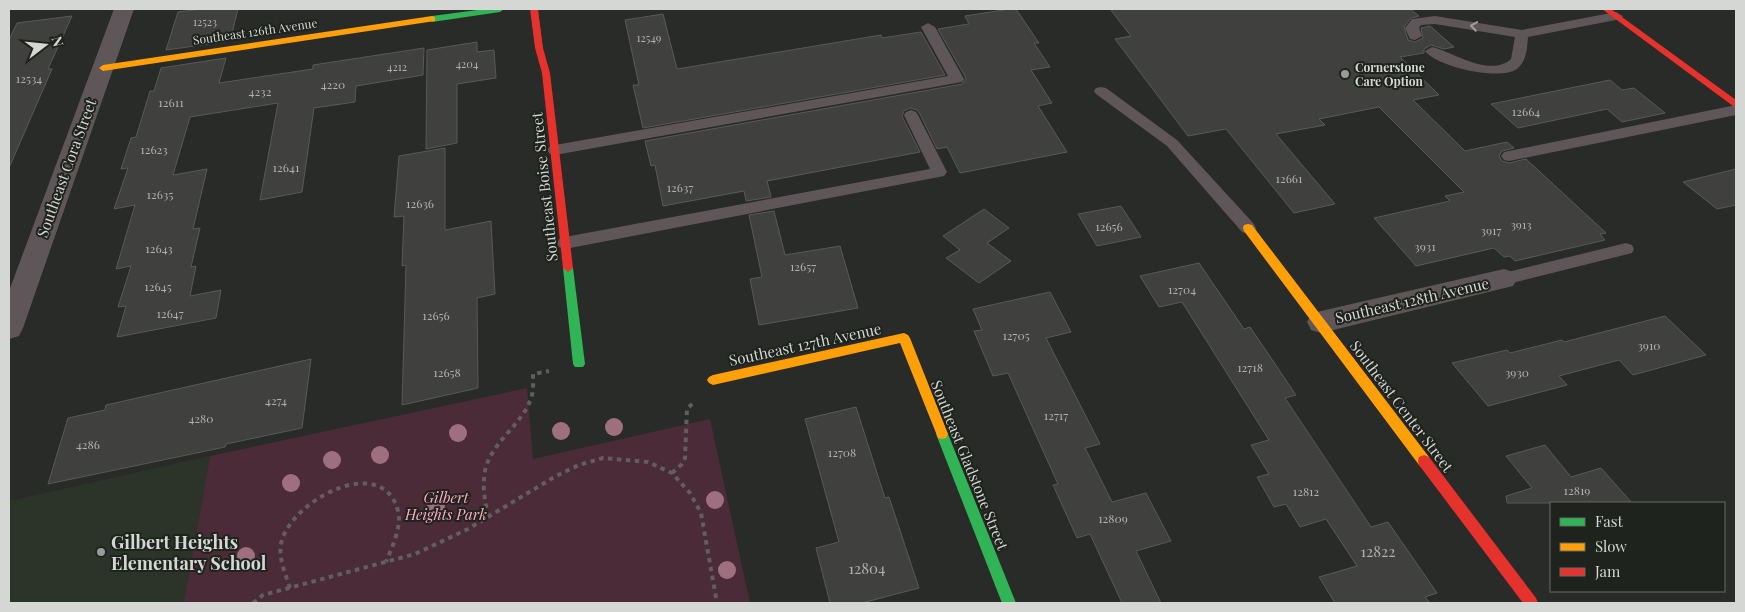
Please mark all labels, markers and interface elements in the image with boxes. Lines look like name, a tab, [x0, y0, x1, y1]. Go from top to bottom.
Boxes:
street label: Southeast 126th Avenue	[192, 14, 318, 48]
house number: 12523	[193, 14, 217, 29]
north arrow	[20, 20, 70, 70]
one-way arrow	[1470, 21, 1478, 32]
house number: 12549	[637, 30, 662, 45]
text: N	[47, 34, 69, 49]
house number: 4204	[456, 56, 479, 71]
house number: 4212	[387, 59, 407, 74]
place label: Cornerstone Care Option	[1355, 59, 1425, 89]
marker: Cornerstone Care Option	[1339, 68, 1351, 80]
house number: 12534	[16, 70, 42, 86]
house number: 4220	[321, 76, 345, 92]
house number: 4232	[249, 83, 272, 99]
house number: 12611	[158, 94, 184, 110]
street label: Southeast Cora Street	[32, 95, 101, 240]
house number: 12664	[1512, 103, 1540, 119]
street label: Southeast Boise Street	[526, 111, 562, 263]
house number: 12623	[140, 141, 168, 157]
house number: 12641	[273, 159, 300, 175]
house number: 12661	[1275, 170, 1303, 186]
house number: 12637	[667, 179, 693, 195]
house number: 12635	[147, 186, 173, 202]
house number: 12636	[406, 195, 434, 211]
house number: 3913	[1510, 216, 1532, 232]
house number: 12656	[1095, 218, 1123, 234]
house number: 3917	[1481, 222, 1502, 238]
house number: 3931	[1414, 238, 1436, 254]
house number: 12643	[145, 240, 173, 256]
house number: 12657	[790, 258, 816, 274]
street label: Southeast 128th Avenue	[1333, 273, 1491, 327]
house number: 12645	[144, 278, 172, 294]
house number: 12704	[1168, 281, 1196, 297]
house number: 12647	[156, 305, 184, 321]
house number: 12656	[422, 307, 450, 323]
street label: Southeast 127th Avenue	[727, 318, 883, 370]
house number: 12705	[1002, 327, 1030, 343]
street label: Southeast Center Street	[1346, 336, 1459, 476]
house number: 3910	[1637, 337, 1661, 353]
house number: 12718	[1237, 359, 1263, 375]
house number: 12658	[433, 364, 461, 380]
house number: 3930	[1505, 364, 1529, 380]
street label: Southeast Gladstone Street	[927, 377, 1014, 554]
house number: 4274	[265, 392, 287, 408]
house number: 12717	[1044, 407, 1068, 423]
house number: 4280	[188, 410, 214, 426]
house number: 4286	[76, 436, 100, 452]
house number: 12708	[828, 444, 856, 460]
house number: 12819	[1564, 482, 1590, 498]
house number: 12812	[1293, 483, 1320, 499]
park label: Gilbert Heights Park	[404, 487, 487, 524]
legend	[1550, 502, 1725, 592]
house number: 12809	[1098, 510, 1128, 526]
text: Fast	[1595, 511, 1624, 531]
place label: Gilbert Heights Elementary School	[111, 530, 267, 575]
text: Slow	[1595, 536, 1627, 556]
house number: 12822	[1361, 541, 1395, 561]
marker: Gilbert Heights Elementary School	[95, 546, 107, 558]
house number: 12804	[849, 558, 885, 578]
text: Jam	[1594, 561, 1621, 581]

